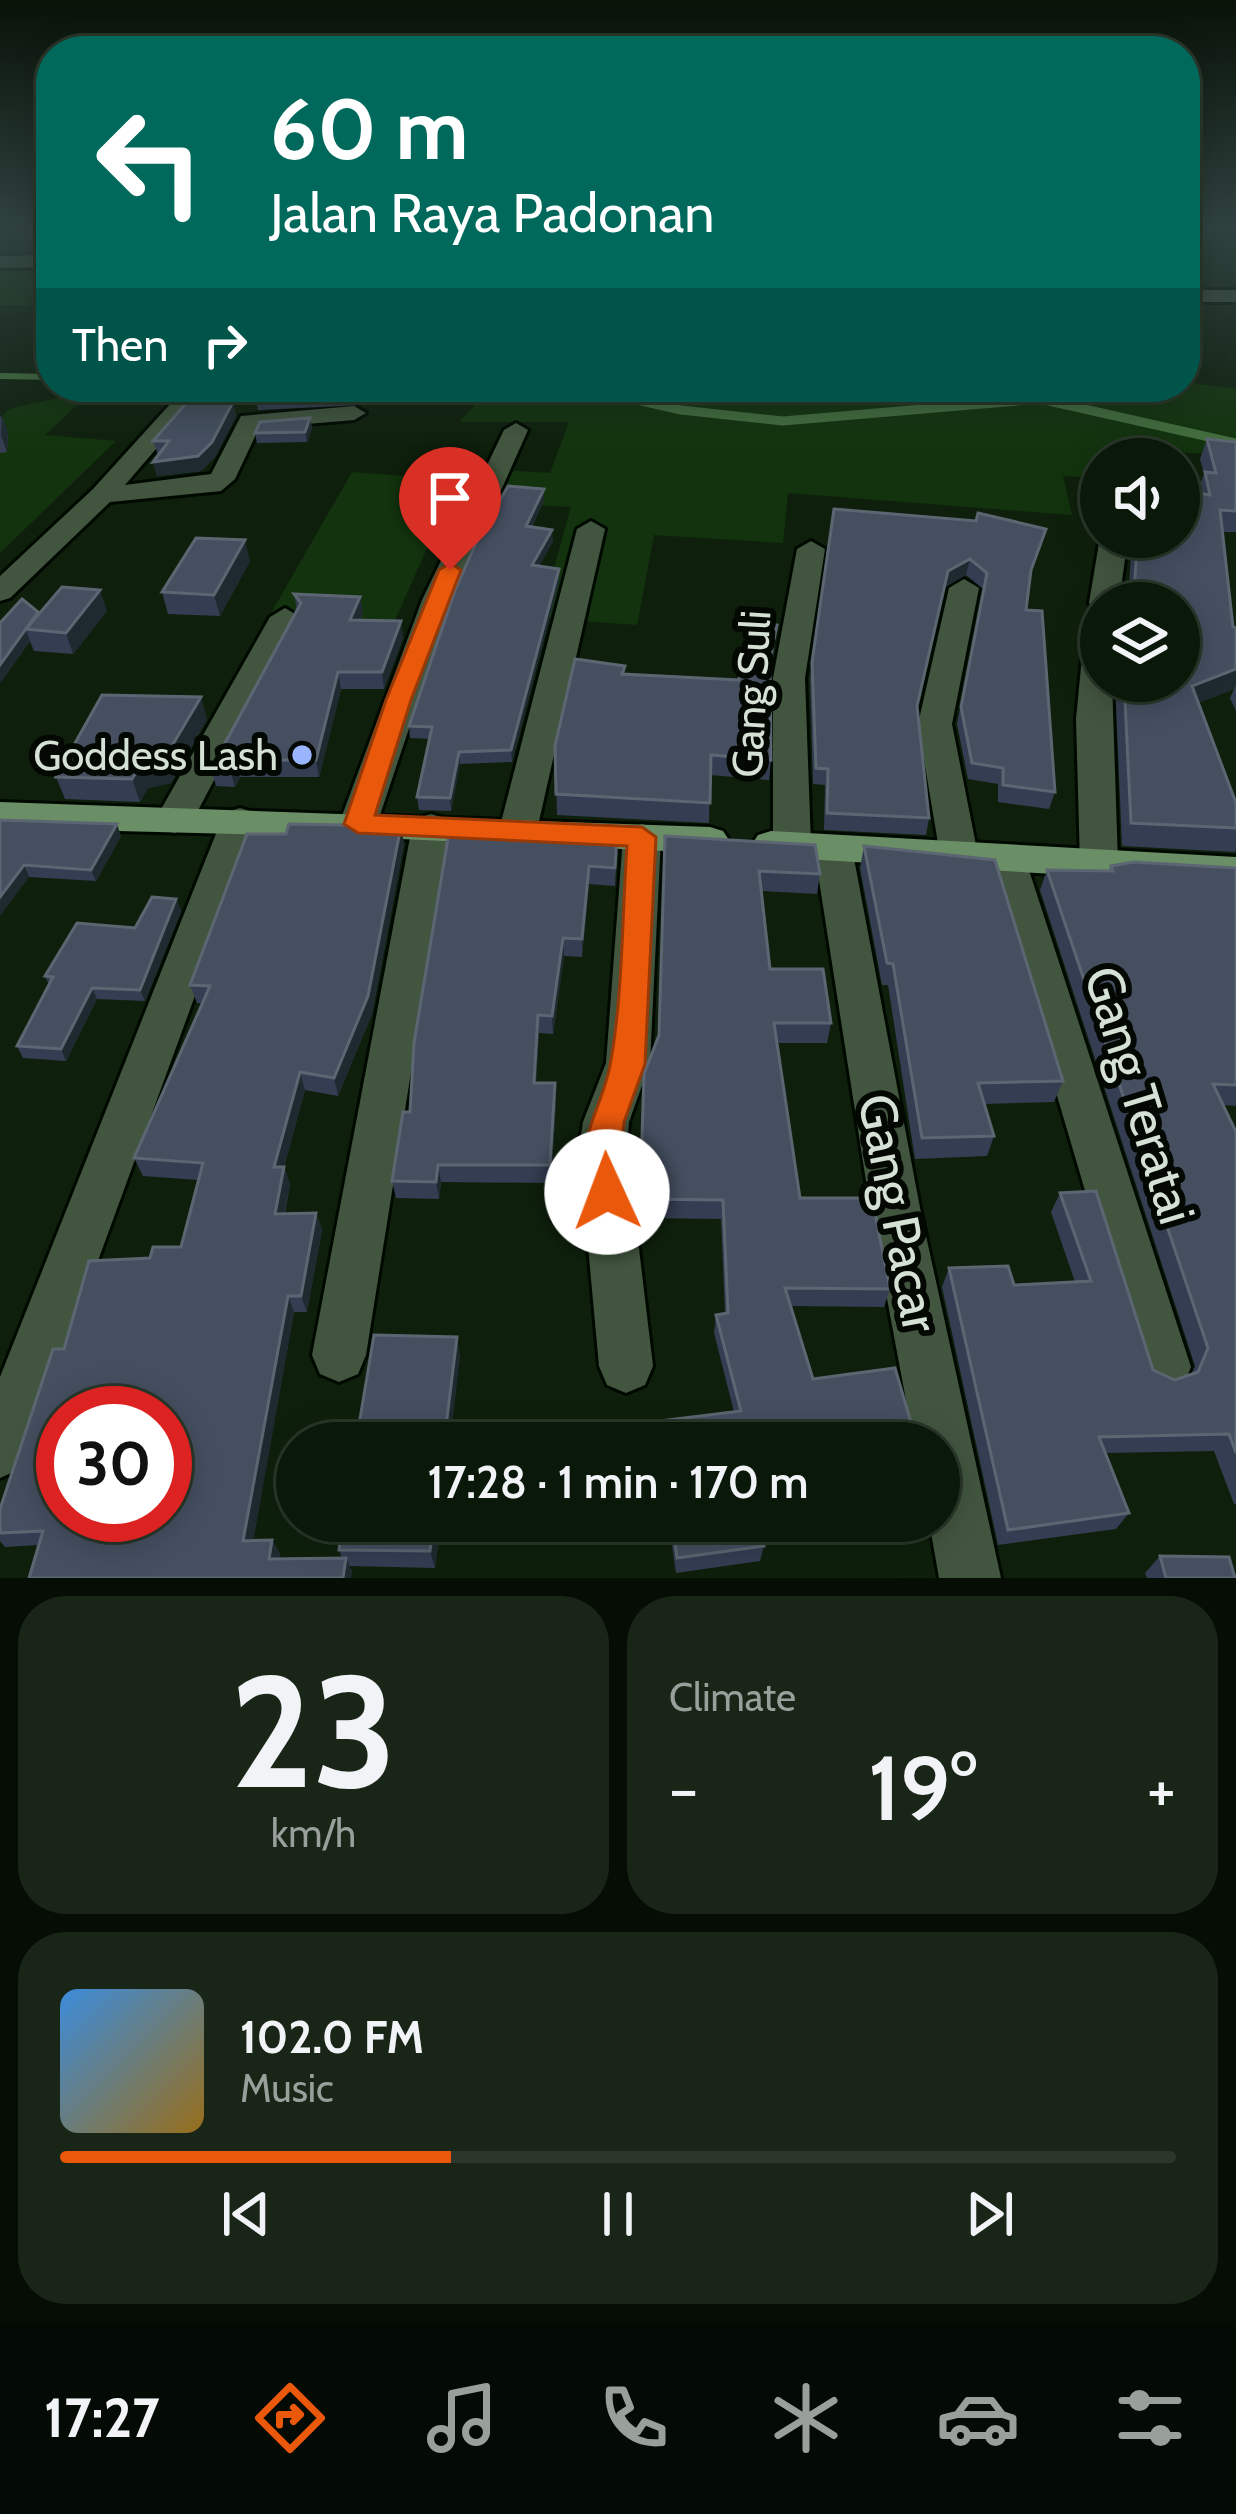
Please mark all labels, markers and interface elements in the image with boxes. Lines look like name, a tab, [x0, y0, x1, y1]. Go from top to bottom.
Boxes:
text: 60 m	[270, 78, 468, 180]
icon: left	[72, 84, 228, 240]
text: Jalan Raya Padonan	[270, 180, 714, 246]
icon: right	[192, 312, 258, 378]
text: Then	[72, 318, 168, 372]
map controls	[1080, 438, 1200, 702]
button: sound	[1080, 438, 1200, 558]
pin	[399, 447, 501, 570]
icon: arrive	[417, 465, 483, 531]
button: layers	[1080, 582, 1200, 702]
street label: Gang Suli	[721, 609, 781, 779]
place label: Goddess Lash	[33, 729, 278, 781]
marker: Goddess Lash	[289, 742, 315, 768]
street label: Gang Teratai	[1072, 959, 1208, 1231]
street label: Gang Pacar	[846, 1089, 953, 1338]
position arrow	[544, 1129, 670, 1255]
speed limit sign: 30	[36, 1386, 192, 1542]
text: 17:28 · 1 min · 170 m	[428, 1455, 808, 1509]
text: 23	[230, 1636, 397, 1826]
text: Climate	[669, 1673, 796, 1721]
text: 19°	[868, 1733, 977, 1843]
text: −	[669, 1748, 698, 1829]
text: +	[1147, 1748, 1176, 1829]
text: km/h	[271, 1809, 356, 1857]
text: 102.0 FM	[240, 2010, 424, 2064]
text: Music	[240, 2064, 334, 2112]
icon: previous	[213, 2181, 279, 2247]
icon: pause	[585, 2181, 651, 2247]
icon: next	[957, 2181, 1023, 2247]
icon: directions	[248, 2376, 332, 2460]
icon: music	[420, 2376, 504, 2460]
icon: phone	[592, 2376, 676, 2460]
icon: climate	[764, 2376, 848, 2460]
icon: car	[936, 2376, 1020, 2460]
icon: filters	[1108, 2376, 1192, 2460]
text: 17:27	[44, 2385, 160, 2451]

